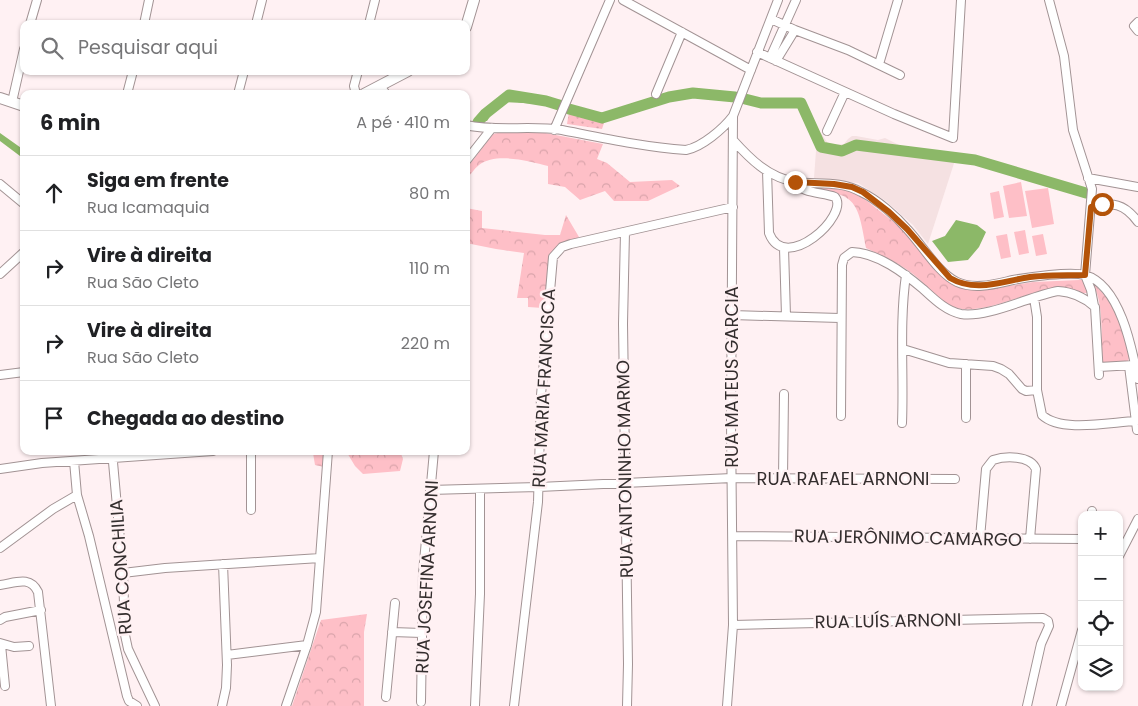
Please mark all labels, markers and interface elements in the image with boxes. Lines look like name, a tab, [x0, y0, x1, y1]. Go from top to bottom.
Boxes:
search box	[20, 20, 470, 75]
icon: search	[38, 34, 66, 62]
text: Pesquisar aqui	[78, 34, 218, 61]
text: 6 min	[40, 108, 100, 137]
text: A pé · 410 m	[356, 111, 450, 134]
text: Siga em frente	[87, 167, 229, 194]
route end	[784, 171, 807, 194]
icon: ahead	[40, 179, 68, 207]
text: 80 m	[409, 182, 450, 205]
route start	[1091, 193, 1114, 216]
text: Rua Icamaquia	[87, 196, 210, 219]
text: Vire à direita	[87, 242, 212, 269]
icon: right	[40, 254, 68, 282]
text: 110 m	[409, 257, 450, 280]
text: Rua São Cleto	[87, 271, 199, 294]
street label: RUA MATEUS GARCIA	[719, 286, 744, 468]
street label: RUA MARIA FRANCISCA	[526, 288, 561, 488]
text: Vire à direita	[87, 317, 212, 344]
icon: right	[40, 329, 68, 357]
text: 220 m	[401, 332, 450, 355]
text: Rua São Cleto	[87, 346, 199, 369]
street label: RUA ANTONINHO MARMO	[610, 360, 639, 578]
icon: arrive	[40, 404, 68, 432]
text: Chegada ao destino	[87, 405, 284, 432]
street label: RUA RAFAEL ARNONI	[756, 466, 930, 491]
street label: RUA JOSEFINA ARNONI	[409, 480, 444, 674]
street label: RUA CONCHILIA	[103, 498, 138, 636]
map controls	[1078, 511, 1123, 691]
button: +	[1078, 511, 1123, 556]
street label: RUA JERÔNIMO CAMARGO	[794, 523, 1022, 552]
button: −	[1078, 556, 1123, 601]
button: locate	[1078, 601, 1123, 646]
street label: RUA LUÍS ARNONI	[814, 607, 962, 634]
button: layers	[1078, 646, 1123, 691]

